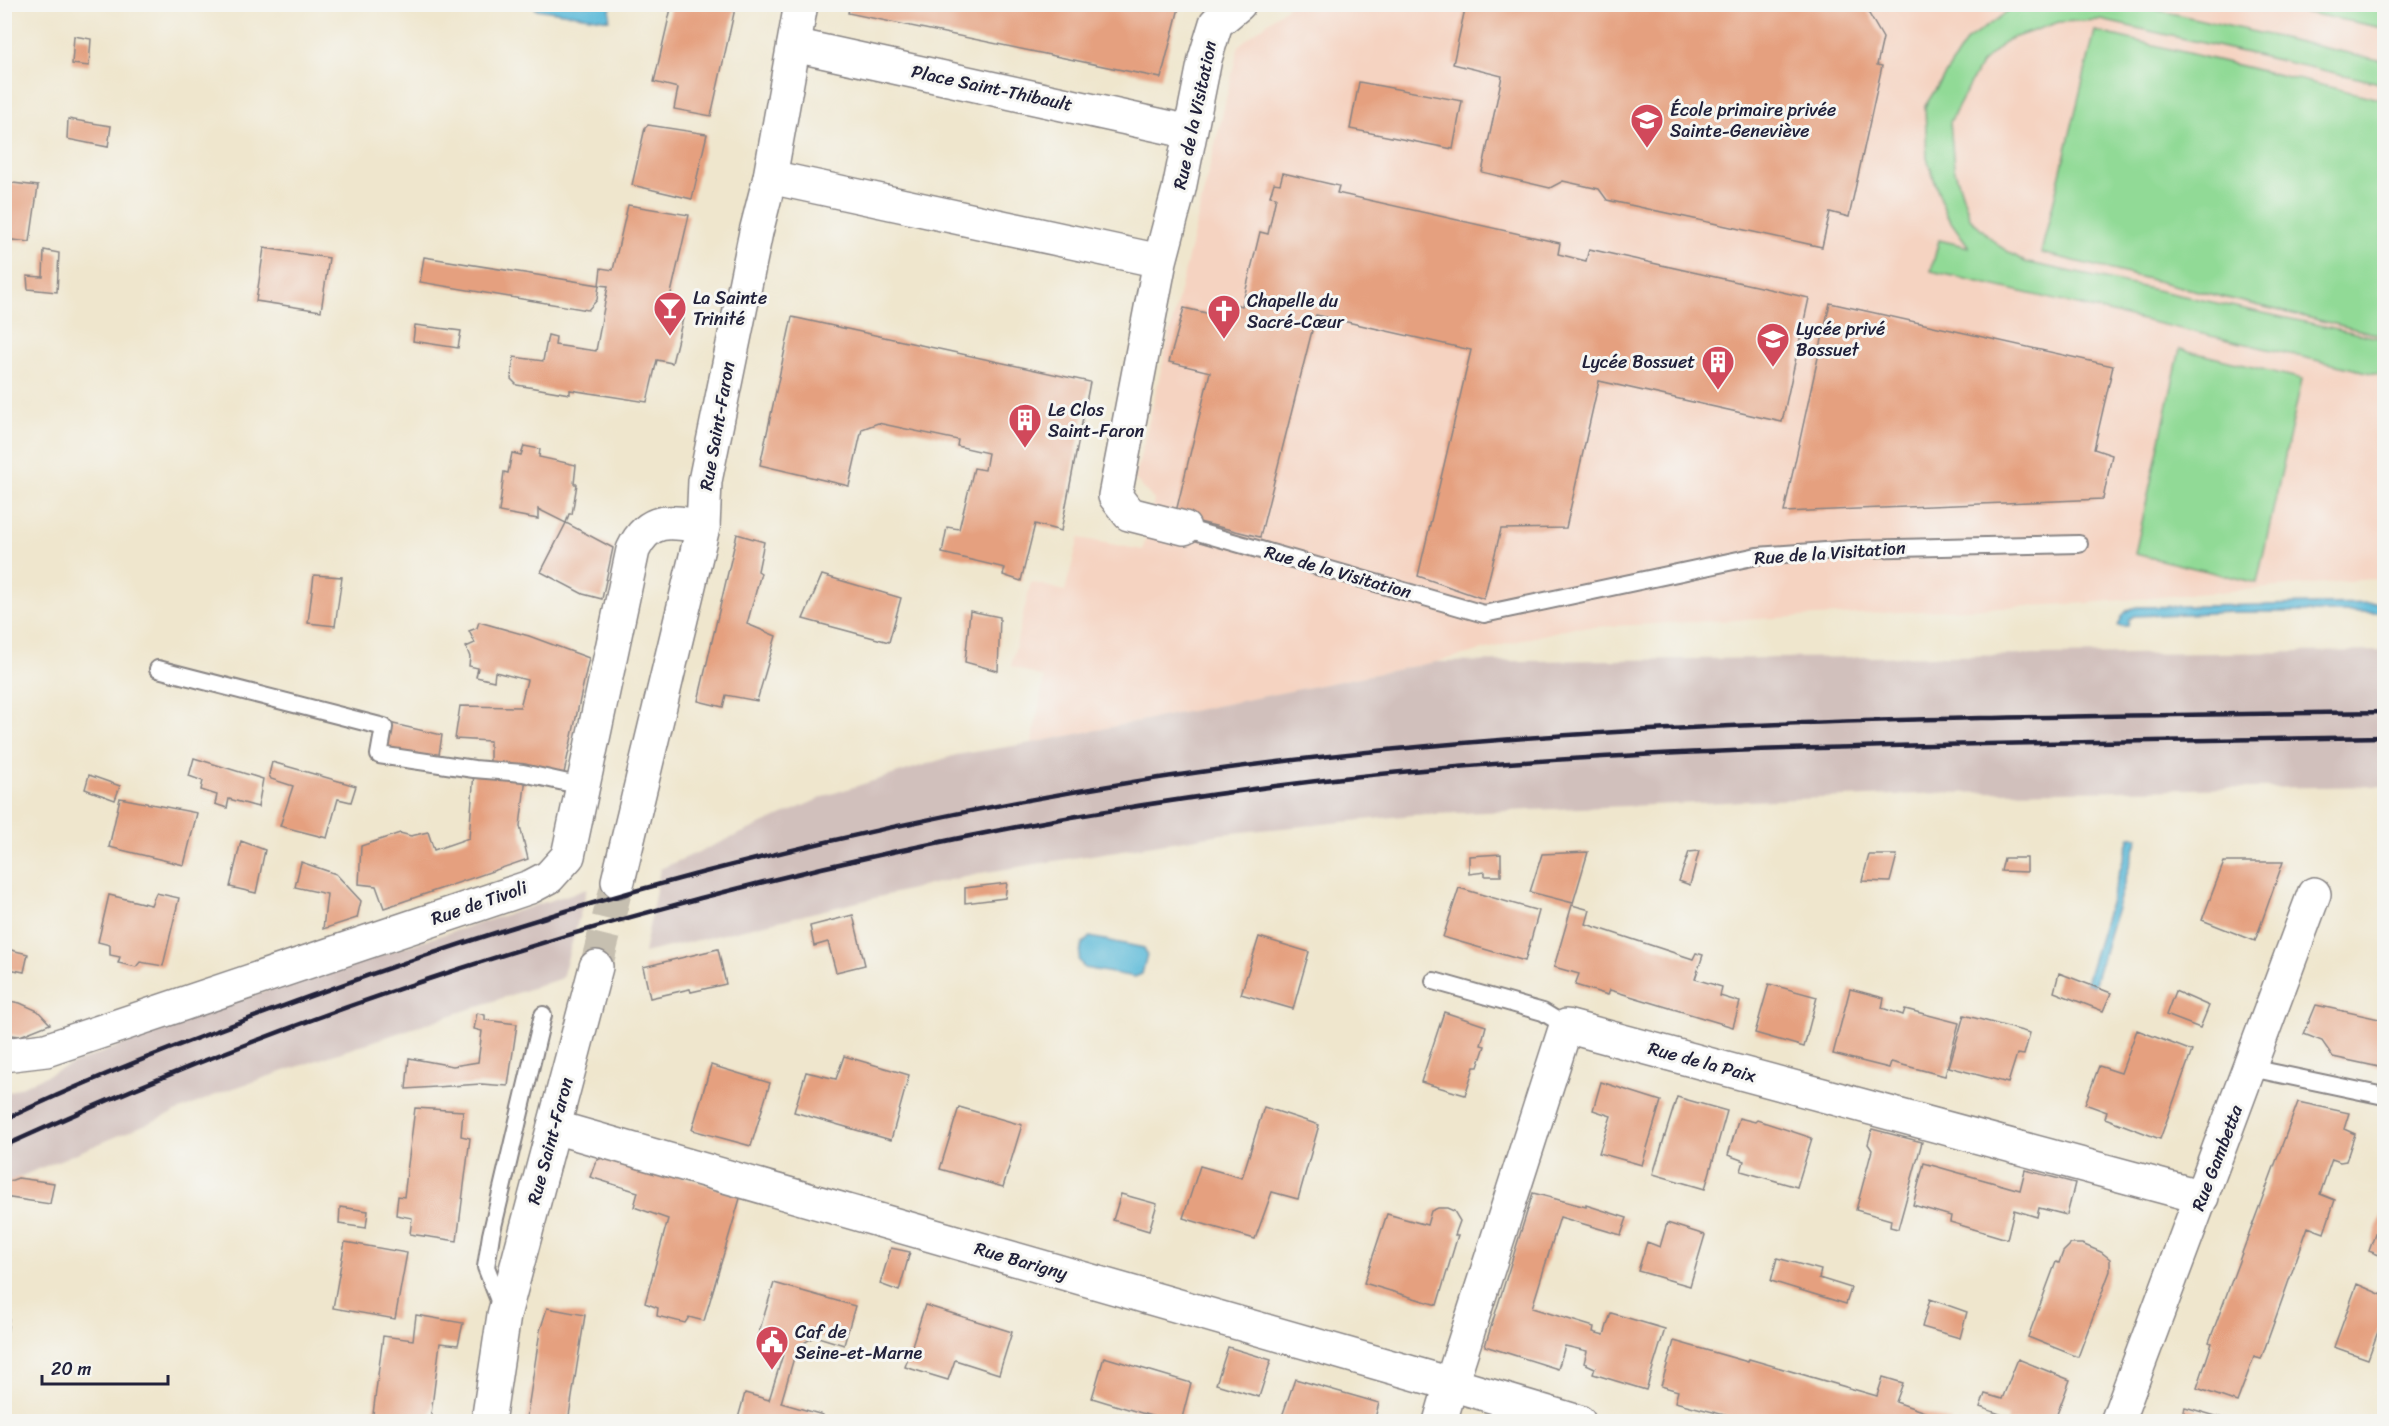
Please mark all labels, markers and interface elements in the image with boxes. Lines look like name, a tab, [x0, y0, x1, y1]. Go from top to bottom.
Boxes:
street label: Rue de la Visitation	[1164, 37, 1226, 192]
street label: Place Saint-Thibault	[908, 55, 1076, 121]
place label: École primaire privée Sainte-Geneviève	[1670, 94, 1836, 147]
school or university icon: École primaire privée Sainte-Geneviève	[1629, 102, 1665, 149]
place label: La Sainte Trinité	[693, 282, 767, 335]
place label: Chapelle du Sacré-Cœur	[1247, 285, 1346, 338]
bar icon: La Sainte Trinité	[652, 290, 688, 337]
church icon: Chapelle du Sacré-Cœur	[1206, 293, 1242, 340]
place label: Lycée privé Bossuet	[1796, 313, 1885, 366]
school or university icon: Lycée privé Bossuet	[1755, 321, 1791, 368]
building icon: Lycée Bossuet	[1700, 344, 1736, 391]
place label: Lycée Bossuet	[1582, 346, 1695, 378]
street label: Rue Saint-Faron	[690, 359, 744, 493]
place label: Le Clos Saint-Faron	[1048, 394, 1145, 447]
building icon: Le Clos Saint-Faron	[1007, 402, 1043, 449]
street label: Rue de la Visitation	[1753, 532, 1907, 574]
street label: Rue de la Visitation	[1261, 536, 1415, 608]
street label: Rue de Tivoli	[427, 871, 532, 934]
street label: Rue de la Paix	[1645, 1032, 1760, 1092]
street label: Rue Saint-Faron	[518, 1074, 582, 1208]
street label: Rue Gambetta	[2182, 1099, 2252, 1216]
street label: Rue Barigny	[971, 1232, 1072, 1290]
place label: Caf de Seine-et-Marne	[795, 1316, 923, 1369]
public building icon: Caf de Seine-et-Marne	[754, 1324, 790, 1371]
scale bar	[42, 1348, 168, 1386]
text: 20 m	[51, 1353, 91, 1385]

